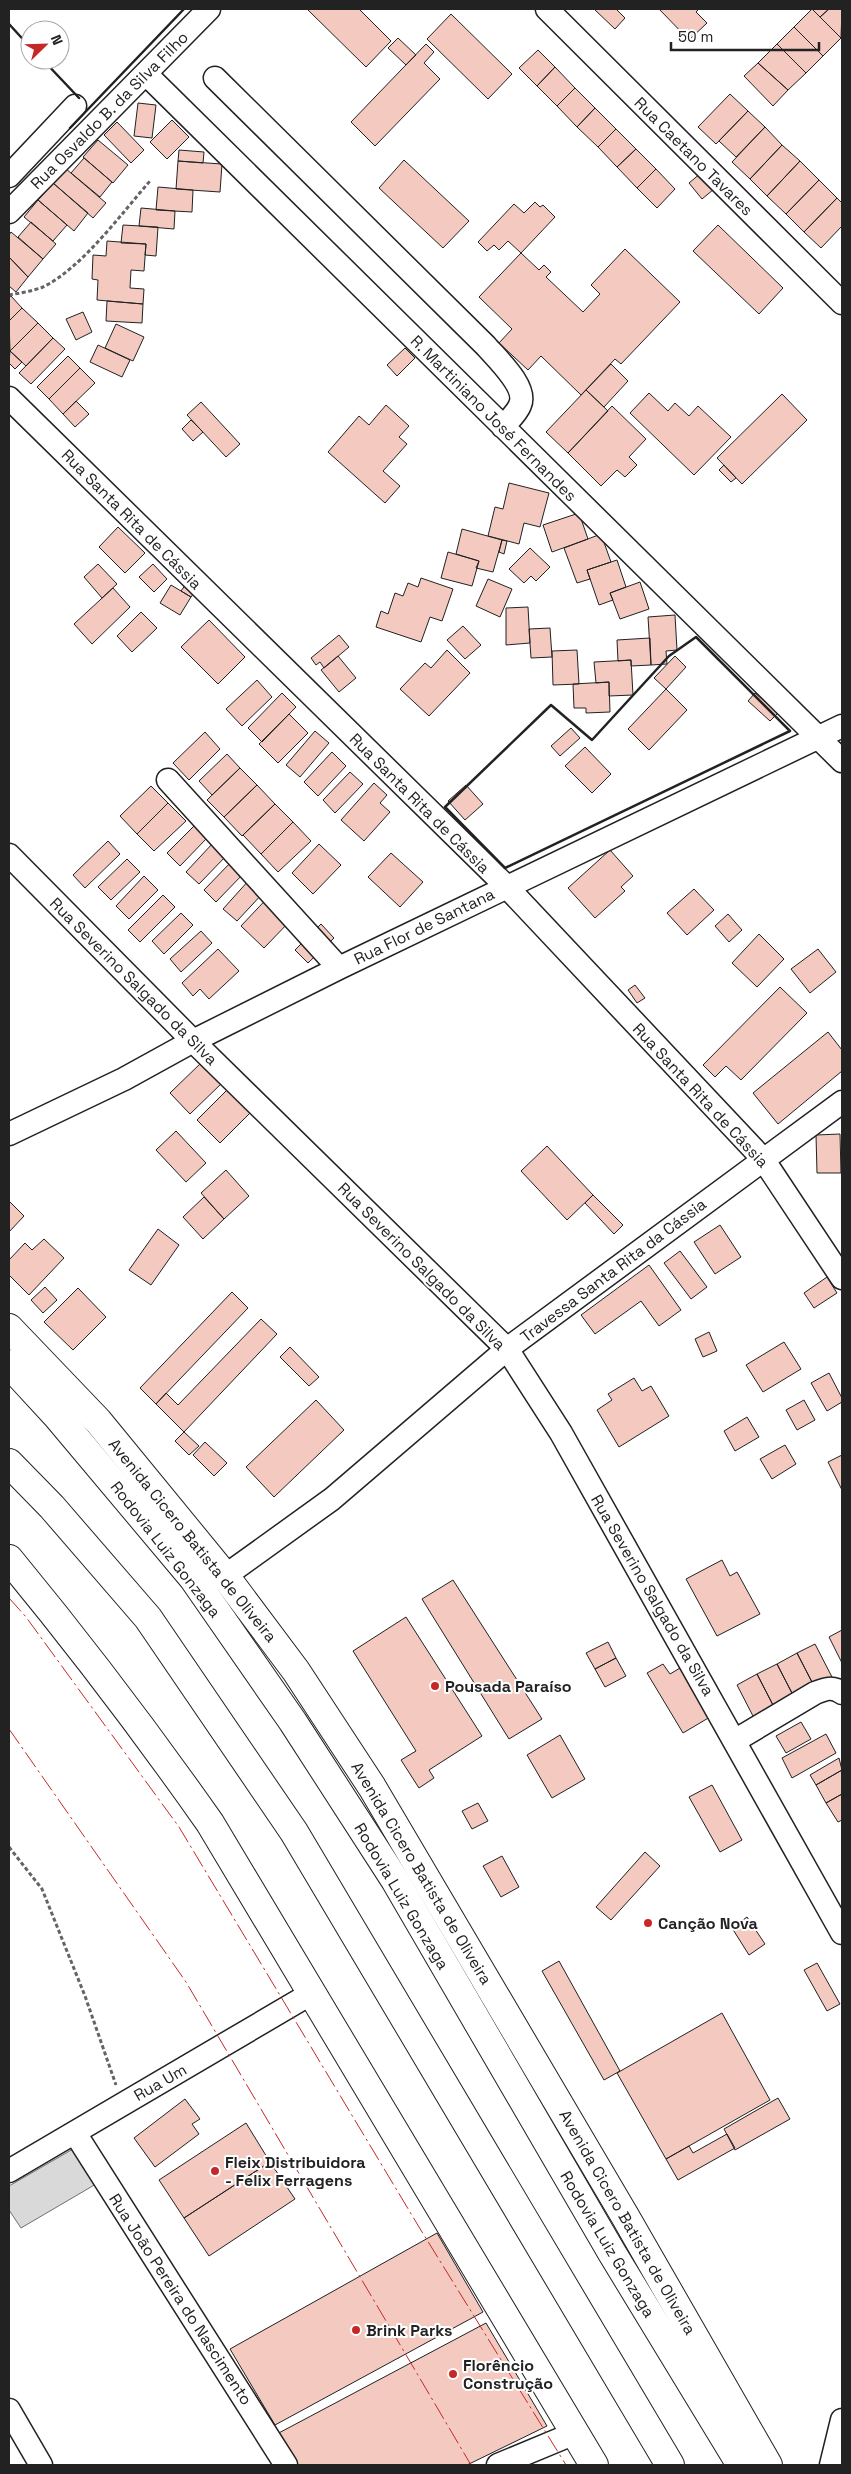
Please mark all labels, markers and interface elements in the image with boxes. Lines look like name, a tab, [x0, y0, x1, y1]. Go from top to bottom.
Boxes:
north arrow	[20, 20, 70, 70]
scale bar	[671, 20, 818, 52]
street label: Rua Osvaldo B. da Silva Filho	[26, 27, 193, 194]
text: 50 m	[678, 27, 713, 46]
text: N	[47, 32, 67, 48]
street label: Rua Caetano Tavares	[630, 93, 757, 220]
street label: R. Martiniano José Fernandes	[406, 331, 581, 506]
street label: Rua Santa Rita de Cássia	[57, 445, 206, 594]
street label: Rua Santa Rita de Cássia	[345, 729, 494, 878]
street label: Rua Flor de Santana	[351, 883, 498, 970]
street label: Rua Severino Salgado da Silva	[45, 893, 222, 1070]
street label: Rua Santa Rita de Cássia	[628, 1019, 773, 1172]
street label: Rua Severino Salgado da Silva	[333, 1178, 510, 1355]
street label: Travessa Santa Rita da Cássia	[516, 1194, 710, 1347]
street label: Avenida Cicero Batista de Oliveira	[104, 1434, 281, 1647]
street label: Rodovia Luiz Gonzaga	[106, 1477, 225, 1622]
street label: Rua Severino Salgado da Silva	[586, 1491, 719, 1700]
place label: Pousada Paraíso	[445, 1676, 572, 1697]
marker: Pousada Paraíso	[429, 1680, 441, 1692]
street label: Avenida Cicero Batista de Oliveira	[347, 1758, 497, 1989]
street label: Rodovia Luiz Gonzaga	[349, 1819, 454, 1973]
place label: Canção Nova	[658, 1913, 758, 1934]
marker: Canção Nova	[642, 1917, 654, 1929]
street label: Rua Um	[130, 2059, 190, 2106]
street label: Avenida Cicero Batista de Oliveira	[554, 2106, 701, 2339]
place label: Fleix Distribuidora - Felix Ferragens	[225, 2152, 366, 2191]
marker: Fleix Distribuidora - Felix Ferragens	[209, 2165, 221, 2177]
street label: Rodovia Luiz Gonzaga	[555, 2167, 660, 2321]
street label: Rua João Pereira do Nascimento	[104, 2190, 257, 2409]
place label: Brink Parks	[366, 2320, 452, 2341]
marker: Brink Parks	[350, 2324, 362, 2336]
place label: Florêncio Construção	[463, 2355, 553, 2394]
marker: Florêncio Construção	[447, 2368, 459, 2380]

